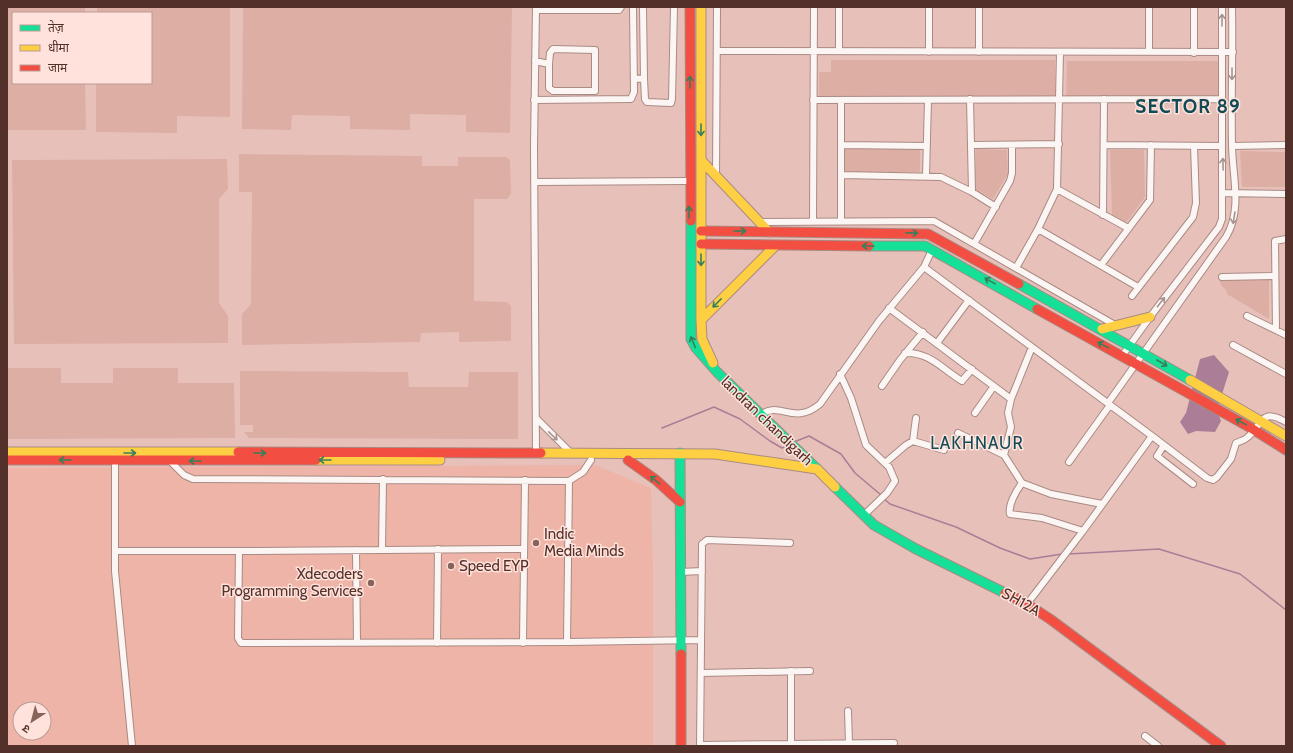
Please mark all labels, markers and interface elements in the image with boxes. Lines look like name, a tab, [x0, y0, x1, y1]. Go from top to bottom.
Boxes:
legend	[12, 12, 152, 84]
one-way arrow	[1218, 14, 1226, 27]
text: तेज़	[48, 20, 65, 35]
text: धीमा	[48, 40, 70, 55]
text: जाम	[48, 60, 68, 75]
one-way arrow	[1228, 67, 1236, 80]
one-way arrow	[686, 76, 694, 89]
district label: SECTOR 89	[1135, 95, 1241, 118]
one-way arrow	[697, 123, 705, 136]
one-way arrow	[1219, 158, 1226, 171]
one-way arrow	[685, 206, 693, 219]
one-way arrow	[1230, 211, 1238, 224]
one-way arrow	[733, 227, 746, 235]
one-way arrow	[905, 229, 918, 236]
one-way arrow	[862, 242, 875, 250]
one-way arrow	[697, 253, 705, 266]
one-way arrow	[984, 277, 996, 285]
one-way arrow	[1157, 296, 1166, 307]
one-way arrow	[712, 298, 722, 308]
one-way arrow	[689, 336, 696, 348]
one-way arrow	[1097, 341, 1109, 349]
one-way arrow	[1156, 360, 1168, 368]
street label: landran chandigarh	[717, 373, 817, 469]
one-way arrow	[1235, 418, 1247, 426]
one-way arrow	[548, 431, 558, 441]
district label: LAKHNAUR	[930, 433, 1024, 453]
one-way arrow	[123, 449, 136, 457]
one-way arrow	[253, 449, 266, 457]
one-way arrow	[59, 457, 72, 464]
one-way arrow	[189, 457, 202, 465]
one-way arrow	[319, 457, 332, 464]
one-way arrow	[650, 475, 661, 484]
place label: Indic Media Minds	[544, 525, 624, 560]
marker: Indic Media Minds	[531, 538, 541, 548]
place label: Speed EYP	[459, 557, 529, 575]
marker: Speed EYP	[446, 561, 456, 571]
place label: Xdecoders Programming Services	[221, 565, 363, 600]
marker: Xdecoders Programming Services	[366, 578, 376, 588]
street label: SH12A	[999, 584, 1044, 620]
north arrow	[12, 701, 52, 741]
text: उ	[19, 721, 33, 737]

